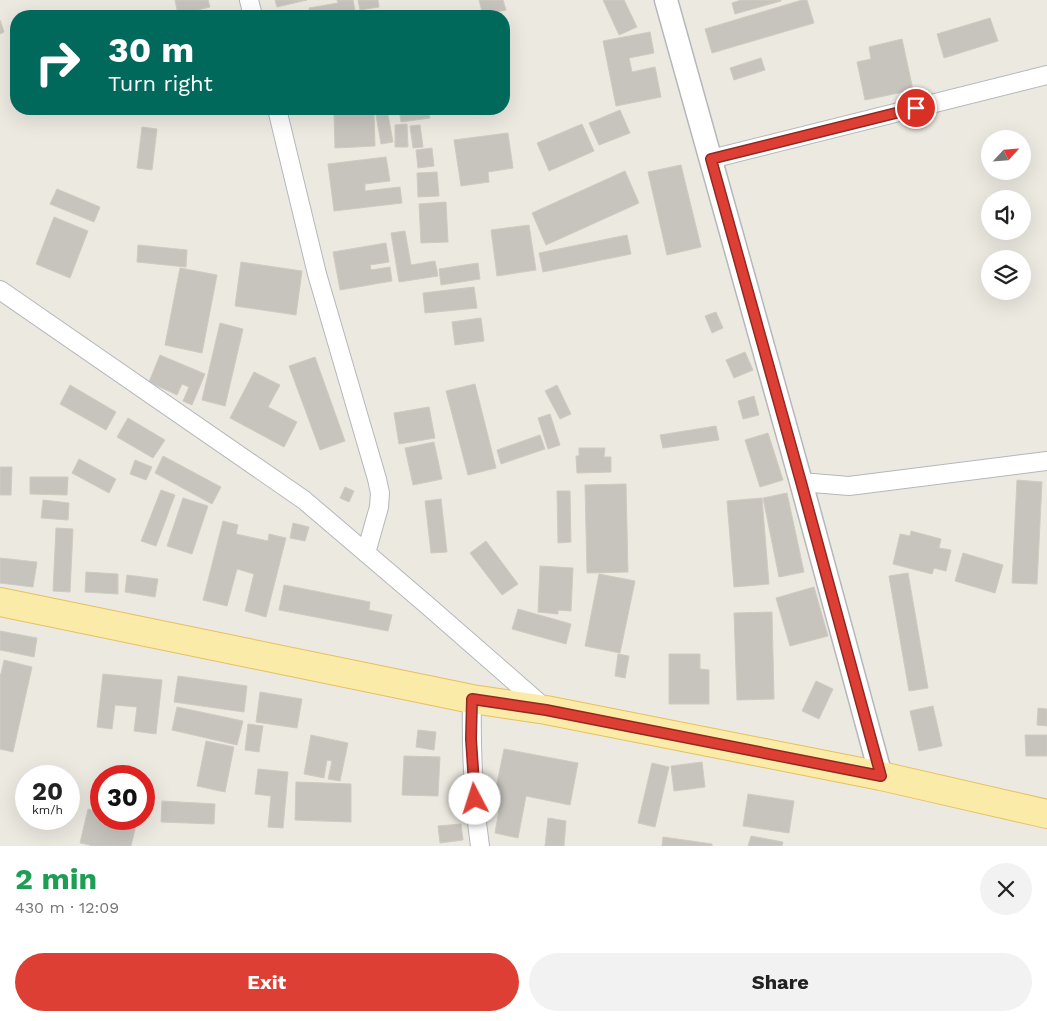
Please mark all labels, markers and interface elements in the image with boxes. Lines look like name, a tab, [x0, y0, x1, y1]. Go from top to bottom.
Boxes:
text: 30 m	[108, 29, 194, 71]
icon: right	[25, 30, 90, 95]
text: Turn right	[108, 71, 213, 96]
pin	[895, 87, 937, 129]
icon: arrive	[902, 94, 930, 122]
north arrow	[981, 130, 1031, 180]
map controls	[981, 130, 1031, 300]
button: sound	[981, 190, 1031, 240]
button: layers	[981, 250, 1031, 300]
speed limit sign: 30	[90, 765, 155, 830]
position arrow	[448, 772, 500, 824]
text: 20	[32, 777, 63, 806]
text: km/h	[32, 803, 63, 817]
text: 2 min	[15, 861, 97, 896]
button: close	[980, 863, 1032, 915]
text: 430 m · 12:09	[15, 898, 119, 917]
button: Exit	[15, 953, 519, 1011]
button: Share	[529, 953, 1032, 1011]

